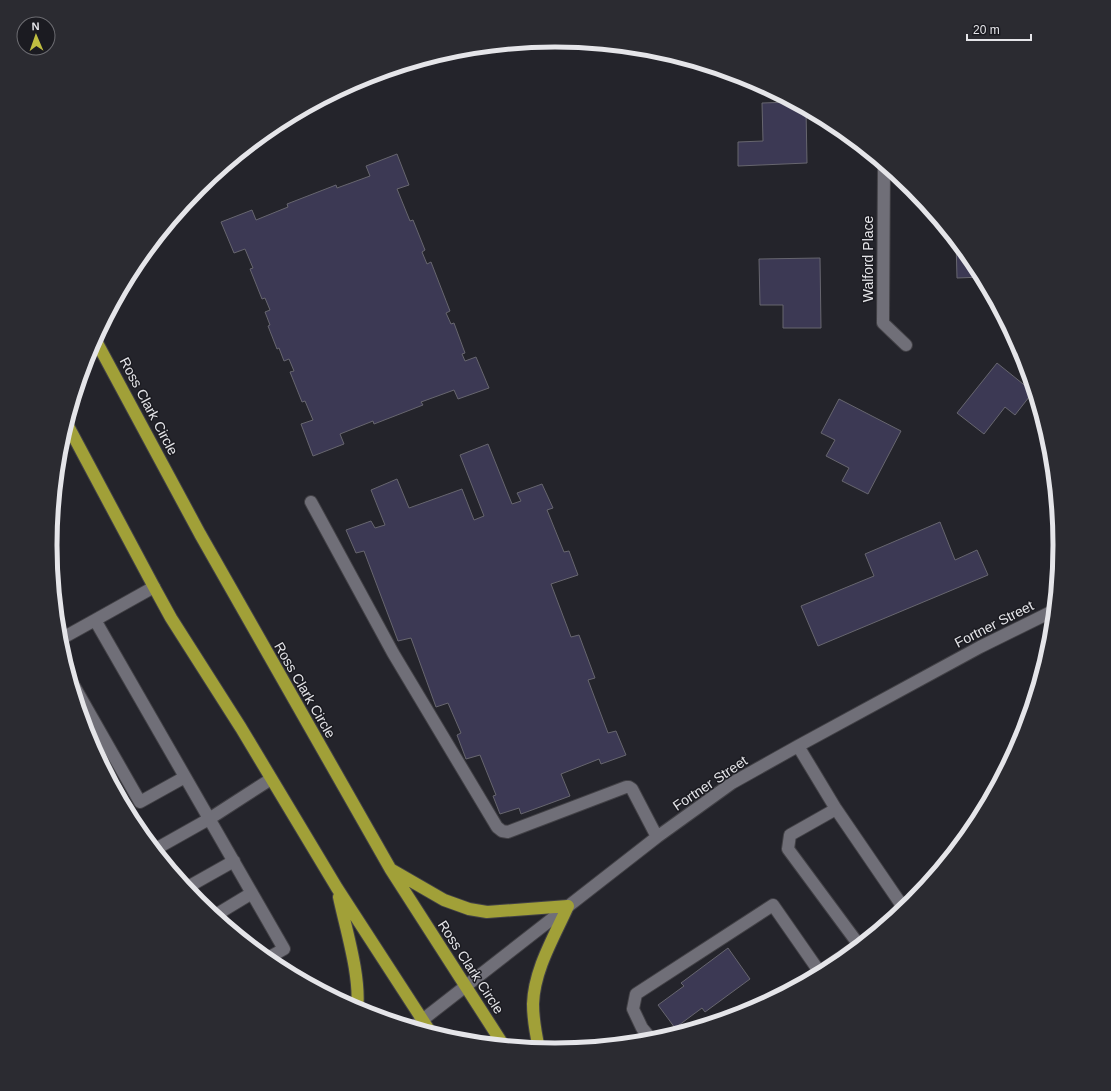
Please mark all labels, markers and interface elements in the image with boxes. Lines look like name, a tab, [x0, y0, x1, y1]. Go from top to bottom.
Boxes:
north arrow	[16, 16, 56, 56]
scale bar	[967, 16, 1031, 42]
text: N	[31, 20, 40, 32]
text: 20 m	[973, 23, 1000, 37]
street label: Walford Place	[860, 215, 876, 302]
street label: Ross Clark Circle	[117, 355, 182, 458]
street label: Fortner Street	[952, 597, 1036, 651]
street label: Ross Clark Circle	[271, 639, 339, 741]
street label: Fortner Street	[670, 752, 750, 814]
street label: Ross Clark Circle	[435, 917, 507, 1017]

